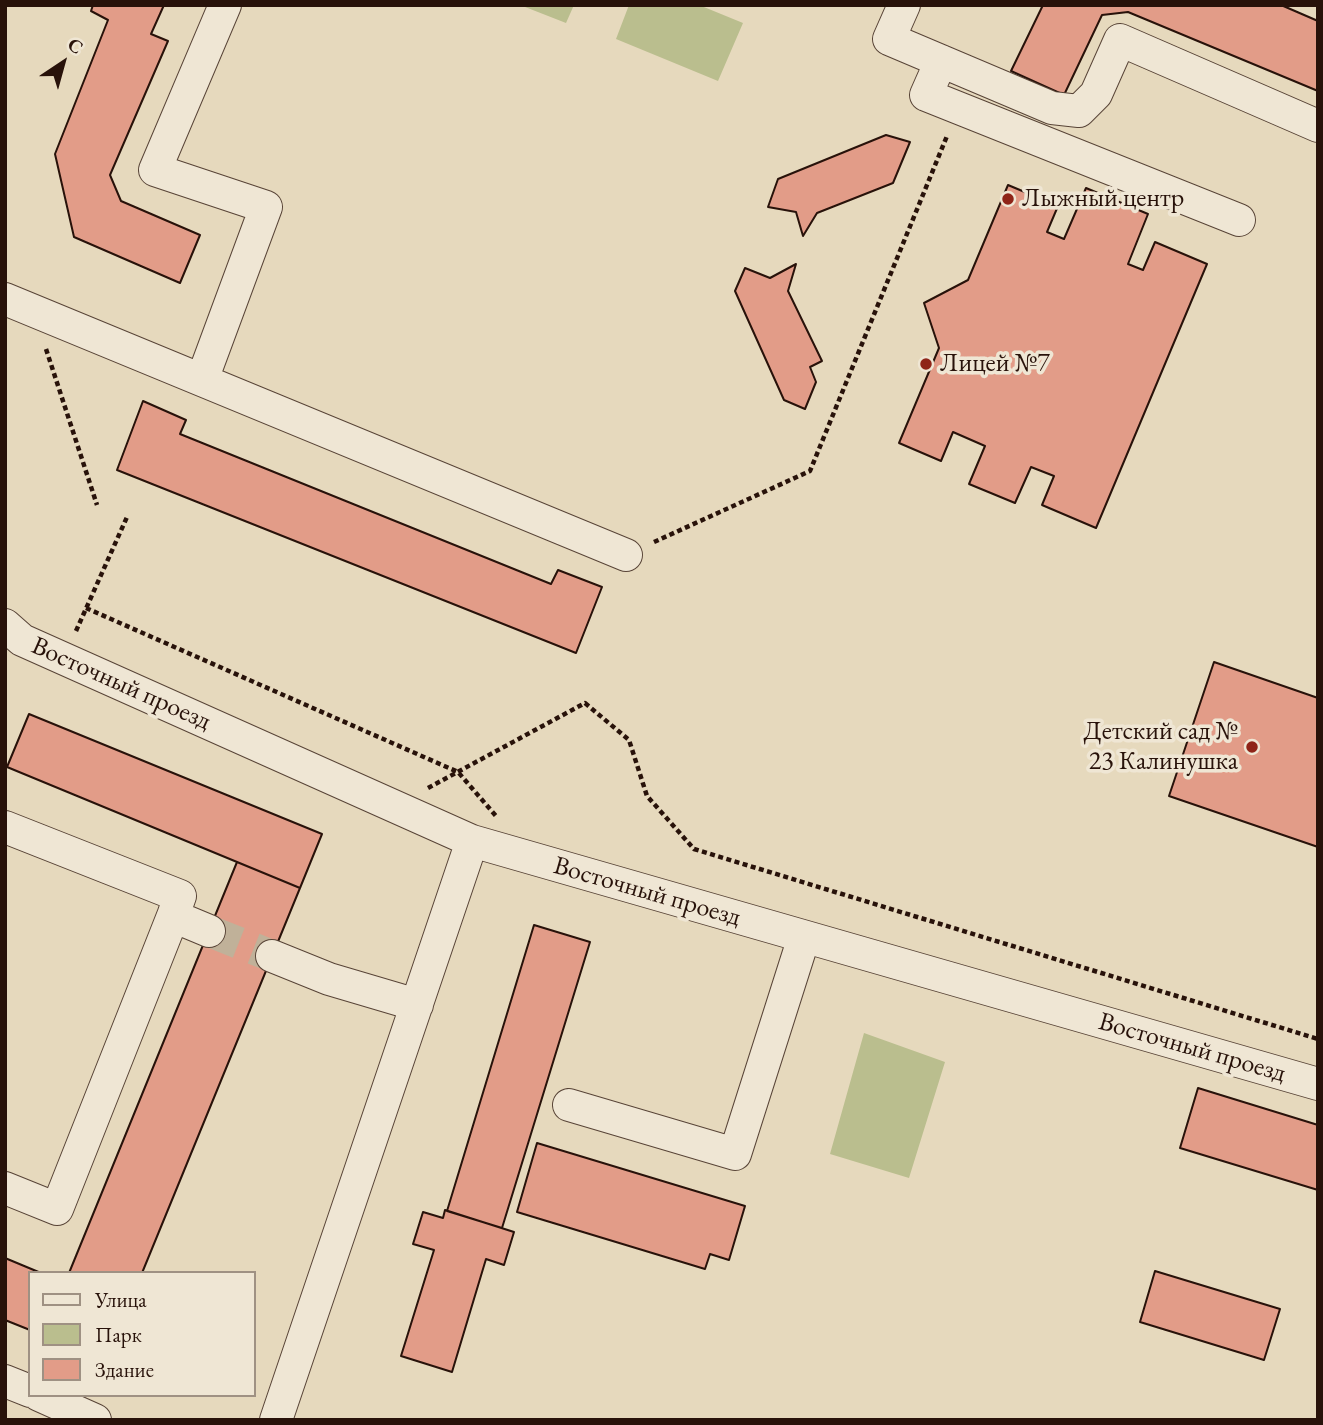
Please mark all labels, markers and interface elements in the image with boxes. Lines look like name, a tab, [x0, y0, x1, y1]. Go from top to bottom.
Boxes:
north arrow	[28, 28, 98, 98]
text: С	[63, 32, 88, 60]
place label: Лыжный центр	[1022, 183, 1184, 215]
marker: Лыжный центр	[1000, 191, 1016, 207]
place label: Лицей №7	[940, 348, 1050, 380]
marker: Лицей №7	[918, 356, 934, 372]
street label: Восточный проезд	[26, 630, 216, 738]
place label: Детский сад № 23 Калинушка	[1083, 716, 1238, 778]
marker: Детский сад № 23 Калинушка	[1244, 739, 1260, 755]
street label: Восточный проезд	[550, 850, 744, 934]
street label: Восточный проезд	[1095, 1006, 1289, 1090]
legend	[28, 1271, 256, 1397]
text: Улица	[95, 1286, 147, 1313]
text: Парк	[95, 1321, 142, 1348]
text: Здание	[95, 1356, 154, 1383]

